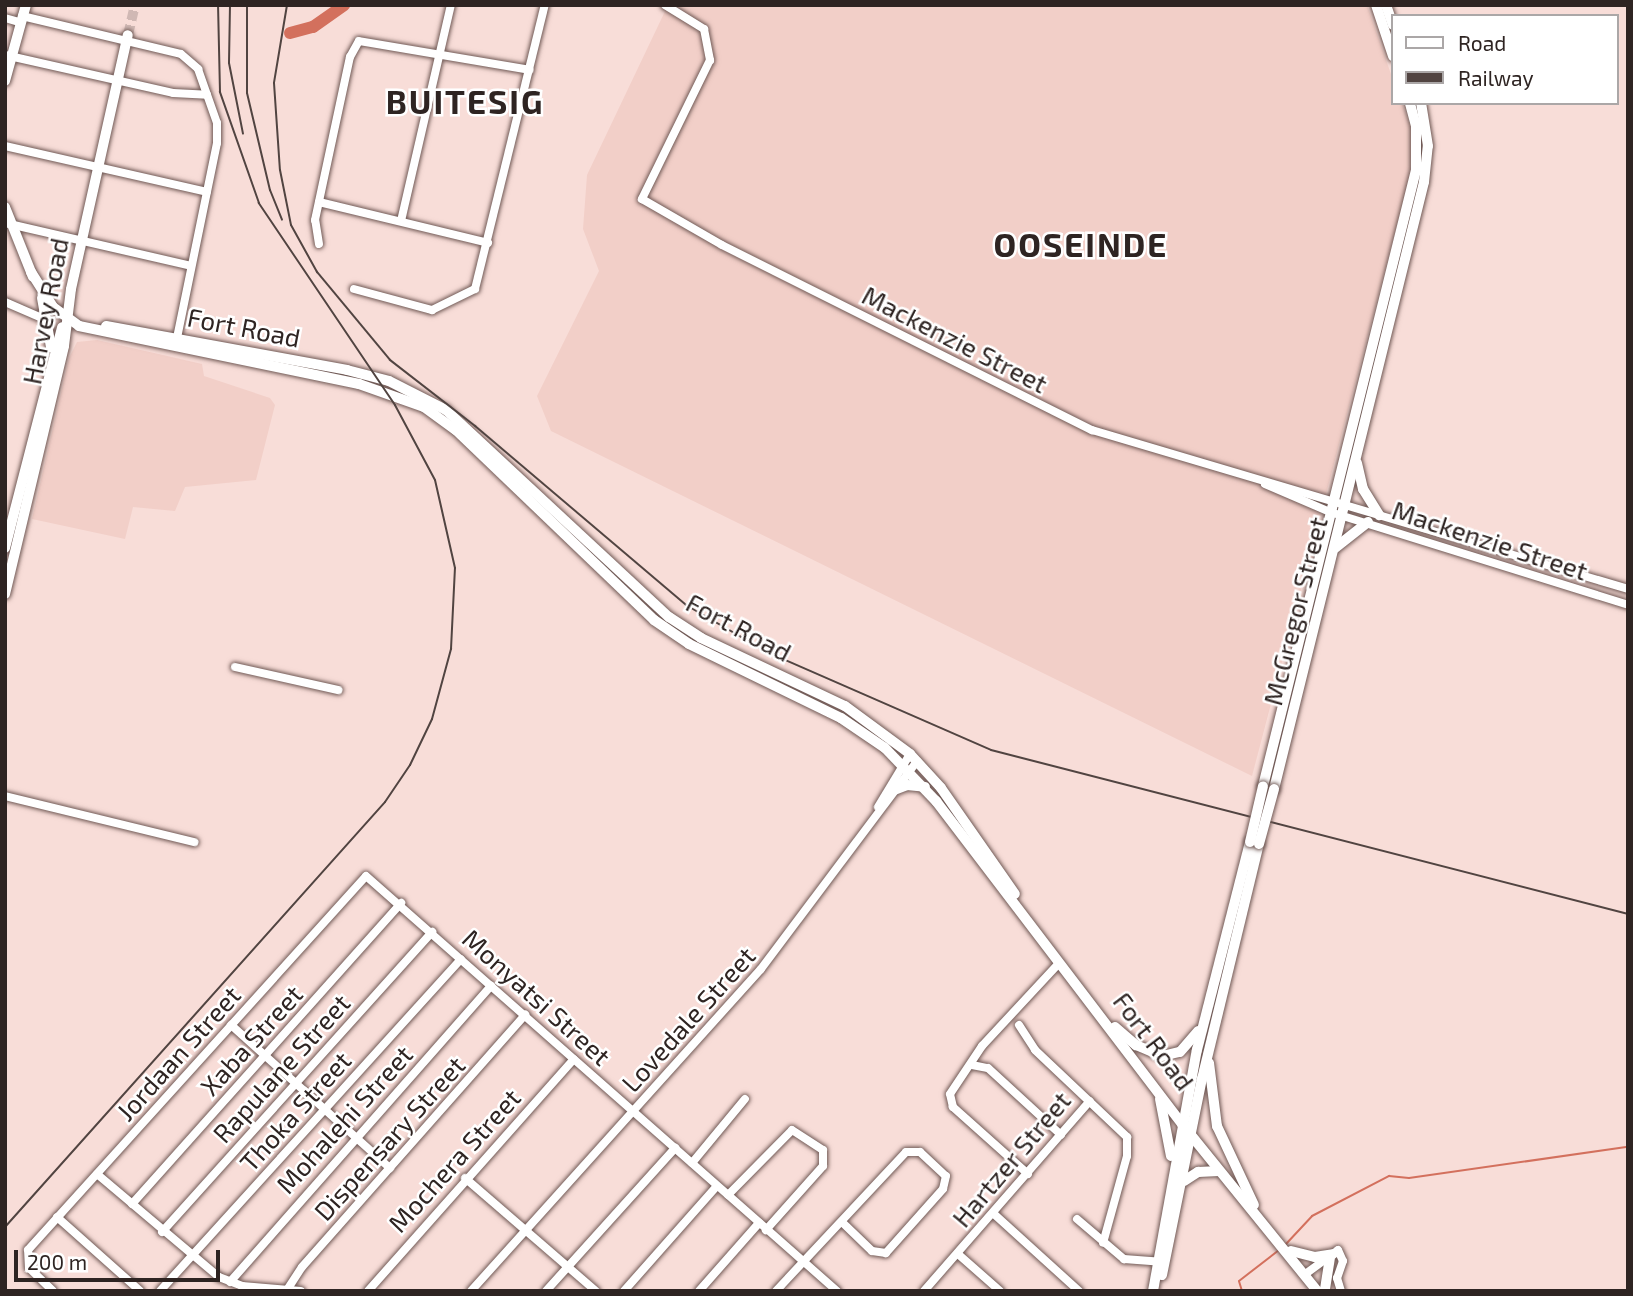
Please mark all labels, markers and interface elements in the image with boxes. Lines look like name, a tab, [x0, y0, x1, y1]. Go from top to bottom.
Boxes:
legend	[1392, 14, 1619, 105]
text: Road	[1458, 30, 1506, 55]
text: Railway	[1458, 65, 1534, 90]
district label: BUITESIG	[387, 82, 543, 122]
district label: OOSEINDE	[995, 225, 1167, 265]
street label: Harvey Road	[15, 235, 75, 387]
street label: Mackenzie Street	[857, 279, 1053, 399]
street label: Fort Road	[185, 301, 303, 353]
street label: Mackenzie Street	[1388, 494, 1592, 586]
street label: McGregor Street	[1256, 513, 1334, 709]
street label: Fort Road	[681, 586, 797, 668]
street label: Monyatsi Street	[457, 922, 617, 1072]
street label: Lovedale Street	[615, 940, 761, 1098]
street label: Jordaan Street	[109, 979, 247, 1127]
street label: Xaba Street	[193, 979, 309, 1101]
street label: Fort Road	[1107, 986, 1201, 1096]
street label: Rapulane Street	[206, 987, 356, 1149]
street label: Mohalehi Street	[269, 1039, 419, 1199]
street label: Thoka Street	[233, 1045, 357, 1177]
street label: Dispensary Street	[307, 1049, 471, 1227]
street label: Mochera Street	[381, 1082, 527, 1238]
street label: Hartzer Street	[945, 1085, 1077, 1233]
scale bar	[18, 1236, 224, 1280]
text: 200 m	[27, 1249, 87, 1274]

